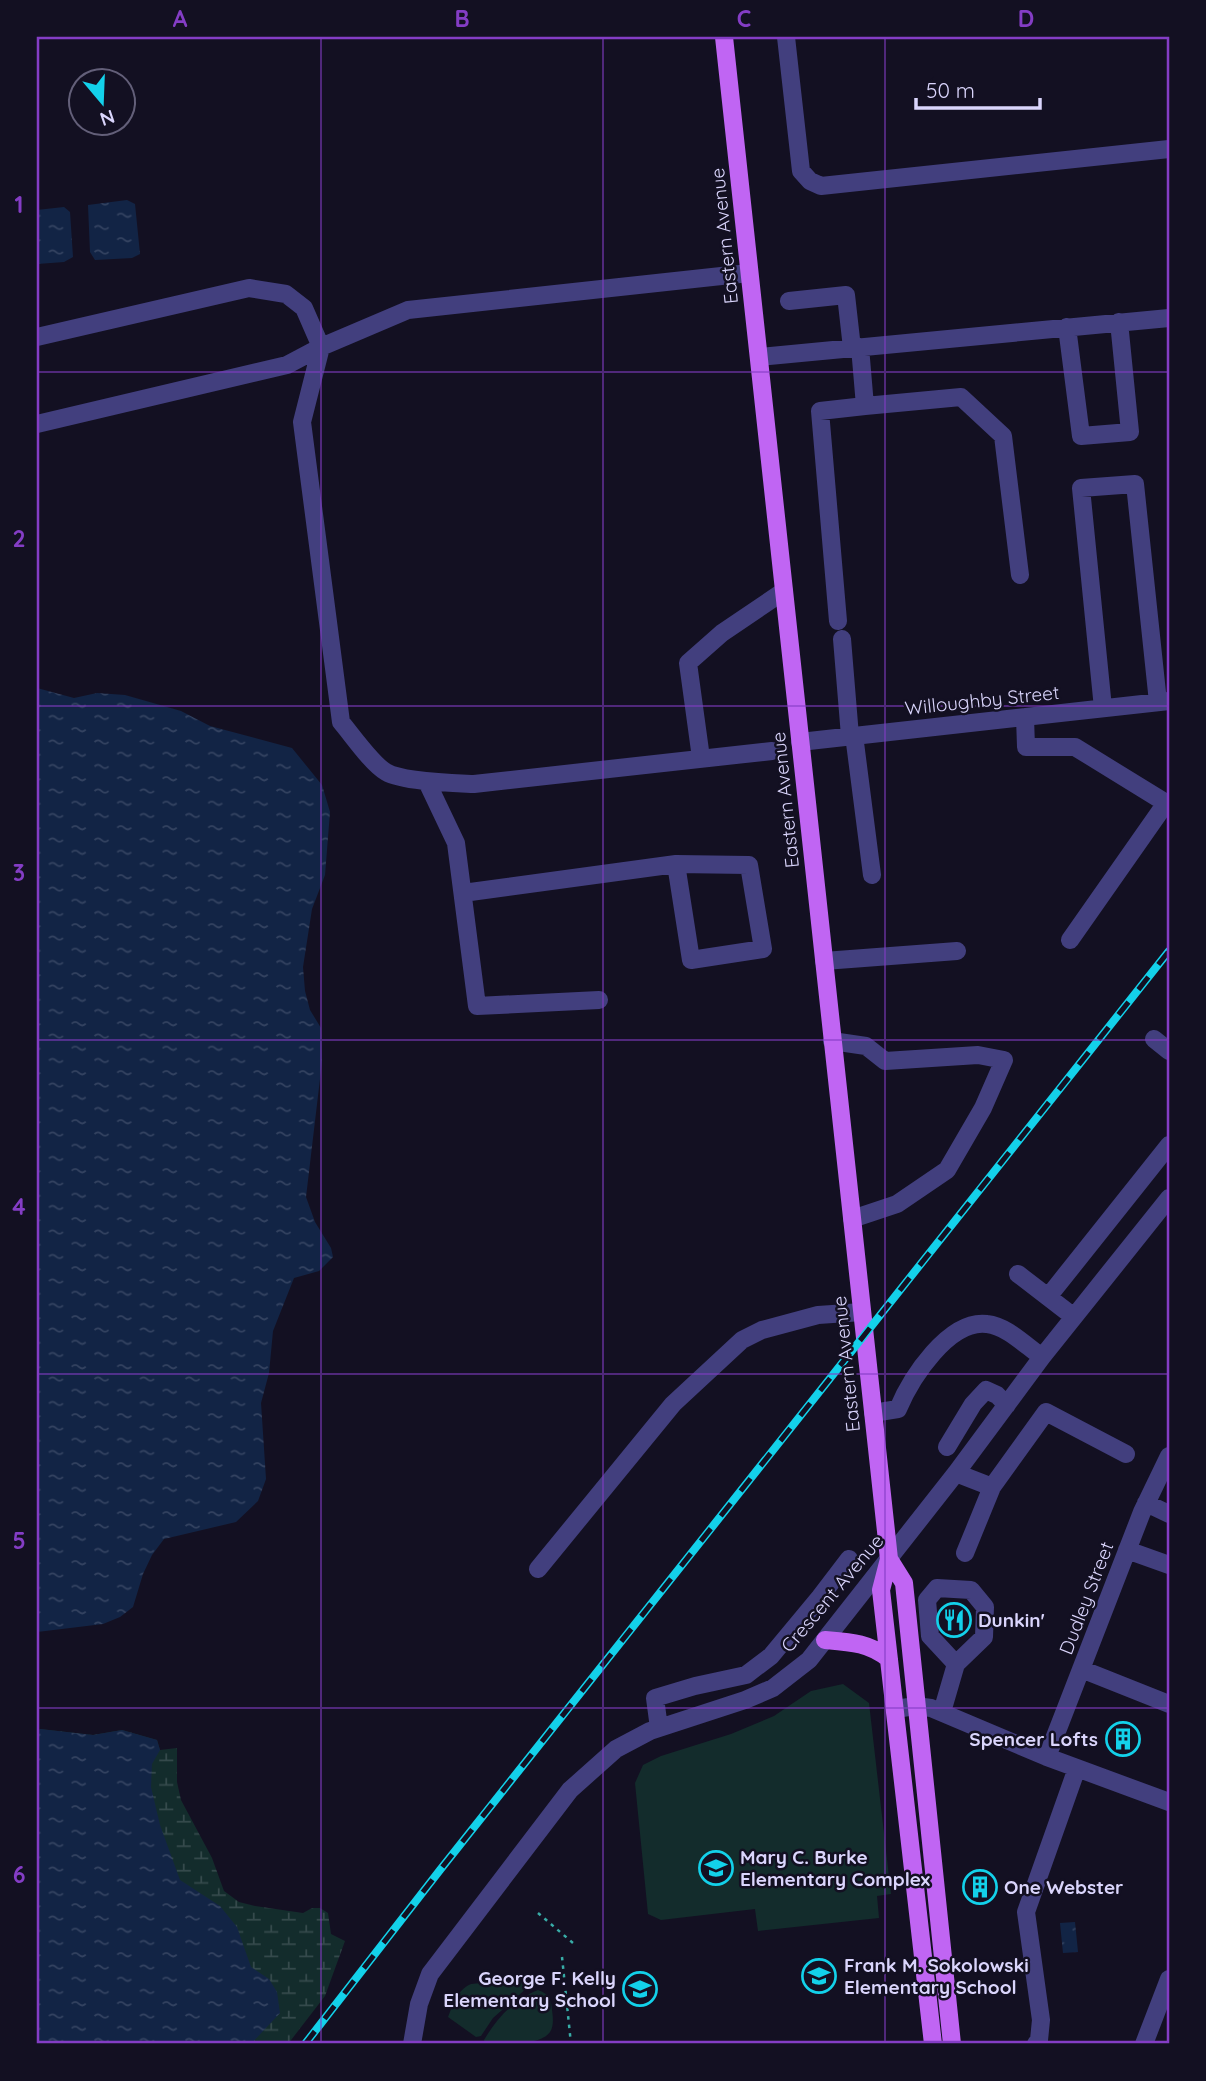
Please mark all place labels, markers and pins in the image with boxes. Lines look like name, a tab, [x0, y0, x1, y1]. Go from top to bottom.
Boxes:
restaurant icon: Dunkin'	[935, 1601, 973, 1639]
place label: Dunkin'	[978, 1608, 1045, 1632]
building icon: Spencer Lofts	[1104, 1720, 1142, 1758]
place label: Spencer Lofts	[969, 1727, 1098, 1751]
place label: Mary C. Burke Elementary Complex	[740, 1845, 930, 1891]
school or university icon: Mary C. Burke Elementary Complex	[697, 1849, 735, 1887]
building icon: One Webster	[961, 1868, 999, 1906]
place label: One Webster	[1004, 1875, 1123, 1899]
place label: Frank M. Sokolowski Elementary School	[844, 1953, 1029, 1999]
school or university icon: Frank M. Sokolowski Elementary School	[800, 1957, 838, 1995]
place label: George F. Kelly Elementary School	[443, 1966, 616, 2012]
school or university icon: George F. Kelly Elementary School	[621, 1970, 659, 2008]

